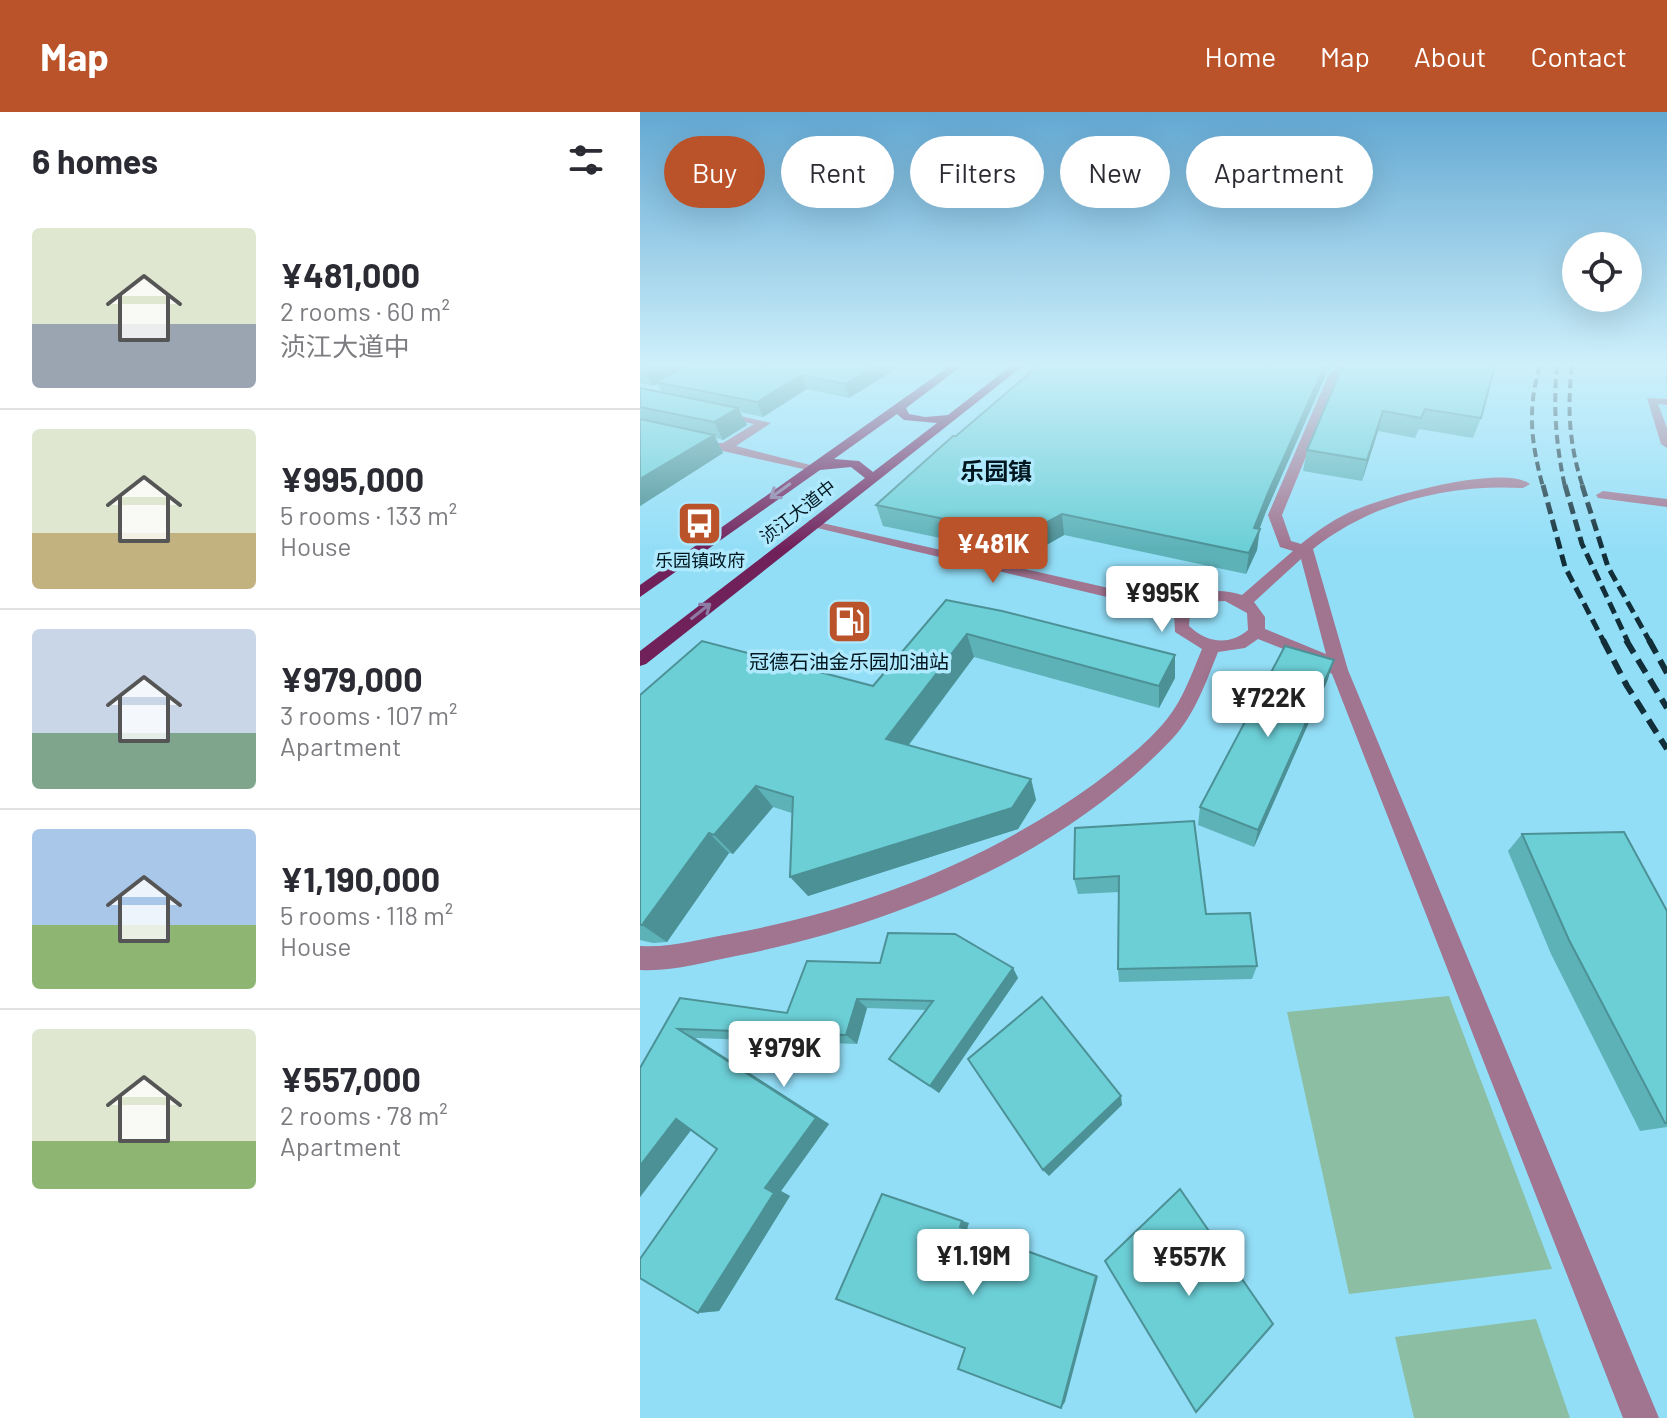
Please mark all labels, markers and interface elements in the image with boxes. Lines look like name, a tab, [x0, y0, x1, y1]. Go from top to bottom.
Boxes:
text: Map	[40, 33, 109, 79]
text: Home	[1205, 39, 1276, 73]
text: Map	[1320, 39, 1370, 73]
text: About	[1414, 39, 1486, 73]
text: Contact	[1530, 39, 1627, 73]
chip: Buy	[664, 136, 765, 208]
chip: Rent	[781, 136, 894, 208]
chip: Filters	[910, 136, 1044, 208]
chip: New	[1060, 136, 1170, 208]
chip: Apartment	[1186, 136, 1373, 208]
icon: filters	[564, 138, 608, 182]
text: 6 homes	[32, 140, 158, 181]
map controls	[1562, 232, 1642, 312]
button: locate	[1562, 232, 1642, 312]
text: ¥481,000	[280, 254, 420, 295]
icon: home	[96, 260, 192, 356]
text: 2 rooms · 60 m²	[280, 295, 450, 326]
text: 浈江大道中	[280, 330, 410, 361]
district label: 乐园镇	[960, 456, 1032, 485]
text: ¥995,000	[280, 458, 424, 499]
icon: home	[96, 461, 192, 557]
street label: 浈江大道中	[755, 475, 840, 548]
one-way arrow	[769, 483, 791, 499]
text: 5 rooms · 133 m²	[280, 499, 457, 530]
bus stop icon: 乐园镇政府	[676, 499, 724, 547]
pin: ¥481K	[937, 517, 1049, 585]
text: ¥481K	[957, 527, 1029, 558]
text: House	[280, 530, 351, 561]
place label: 乐园镇政府	[655, 549, 745, 571]
pin: ¥995K	[1106, 566, 1218, 634]
text: ¥995K	[1124, 576, 1200, 607]
fuel station icon: 冠德石油金乐园加油站	[825, 598, 873, 646]
one-way arrow	[690, 603, 711, 620]
place label: 冠德石油金乐园加油站	[749, 649, 949, 673]
text: ¥979,000	[280, 658, 423, 699]
icon: home	[96, 661, 192, 757]
pin: ¥722K	[1212, 671, 1324, 739]
text: ¥722K	[1230, 681, 1306, 712]
text: 3 rooms · 107 m²	[280, 699, 457, 730]
text: Apartment	[280, 730, 401, 761]
text: ¥1,190,000	[280, 858, 440, 899]
icon: home	[96, 861, 192, 957]
text: 5 rooms · 118 m²	[280, 899, 453, 930]
text: House	[280, 930, 351, 961]
pin: ¥979K	[728, 1021, 840, 1089]
text: ¥979K	[747, 1031, 821, 1062]
text: ¥557,000	[280, 1058, 421, 1099]
icon: home	[96, 1061, 192, 1157]
text: 2 rooms · 78 m²	[280, 1099, 448, 1130]
text: Apartment	[280, 1130, 401, 1161]
pin: ¥1.19M	[908, 1229, 1038, 1297]
pin: ¥557K	[1133, 1230, 1245, 1298]
text: ¥1.19M	[935, 1239, 1011, 1270]
text: ¥557K	[1151, 1240, 1227, 1271]

